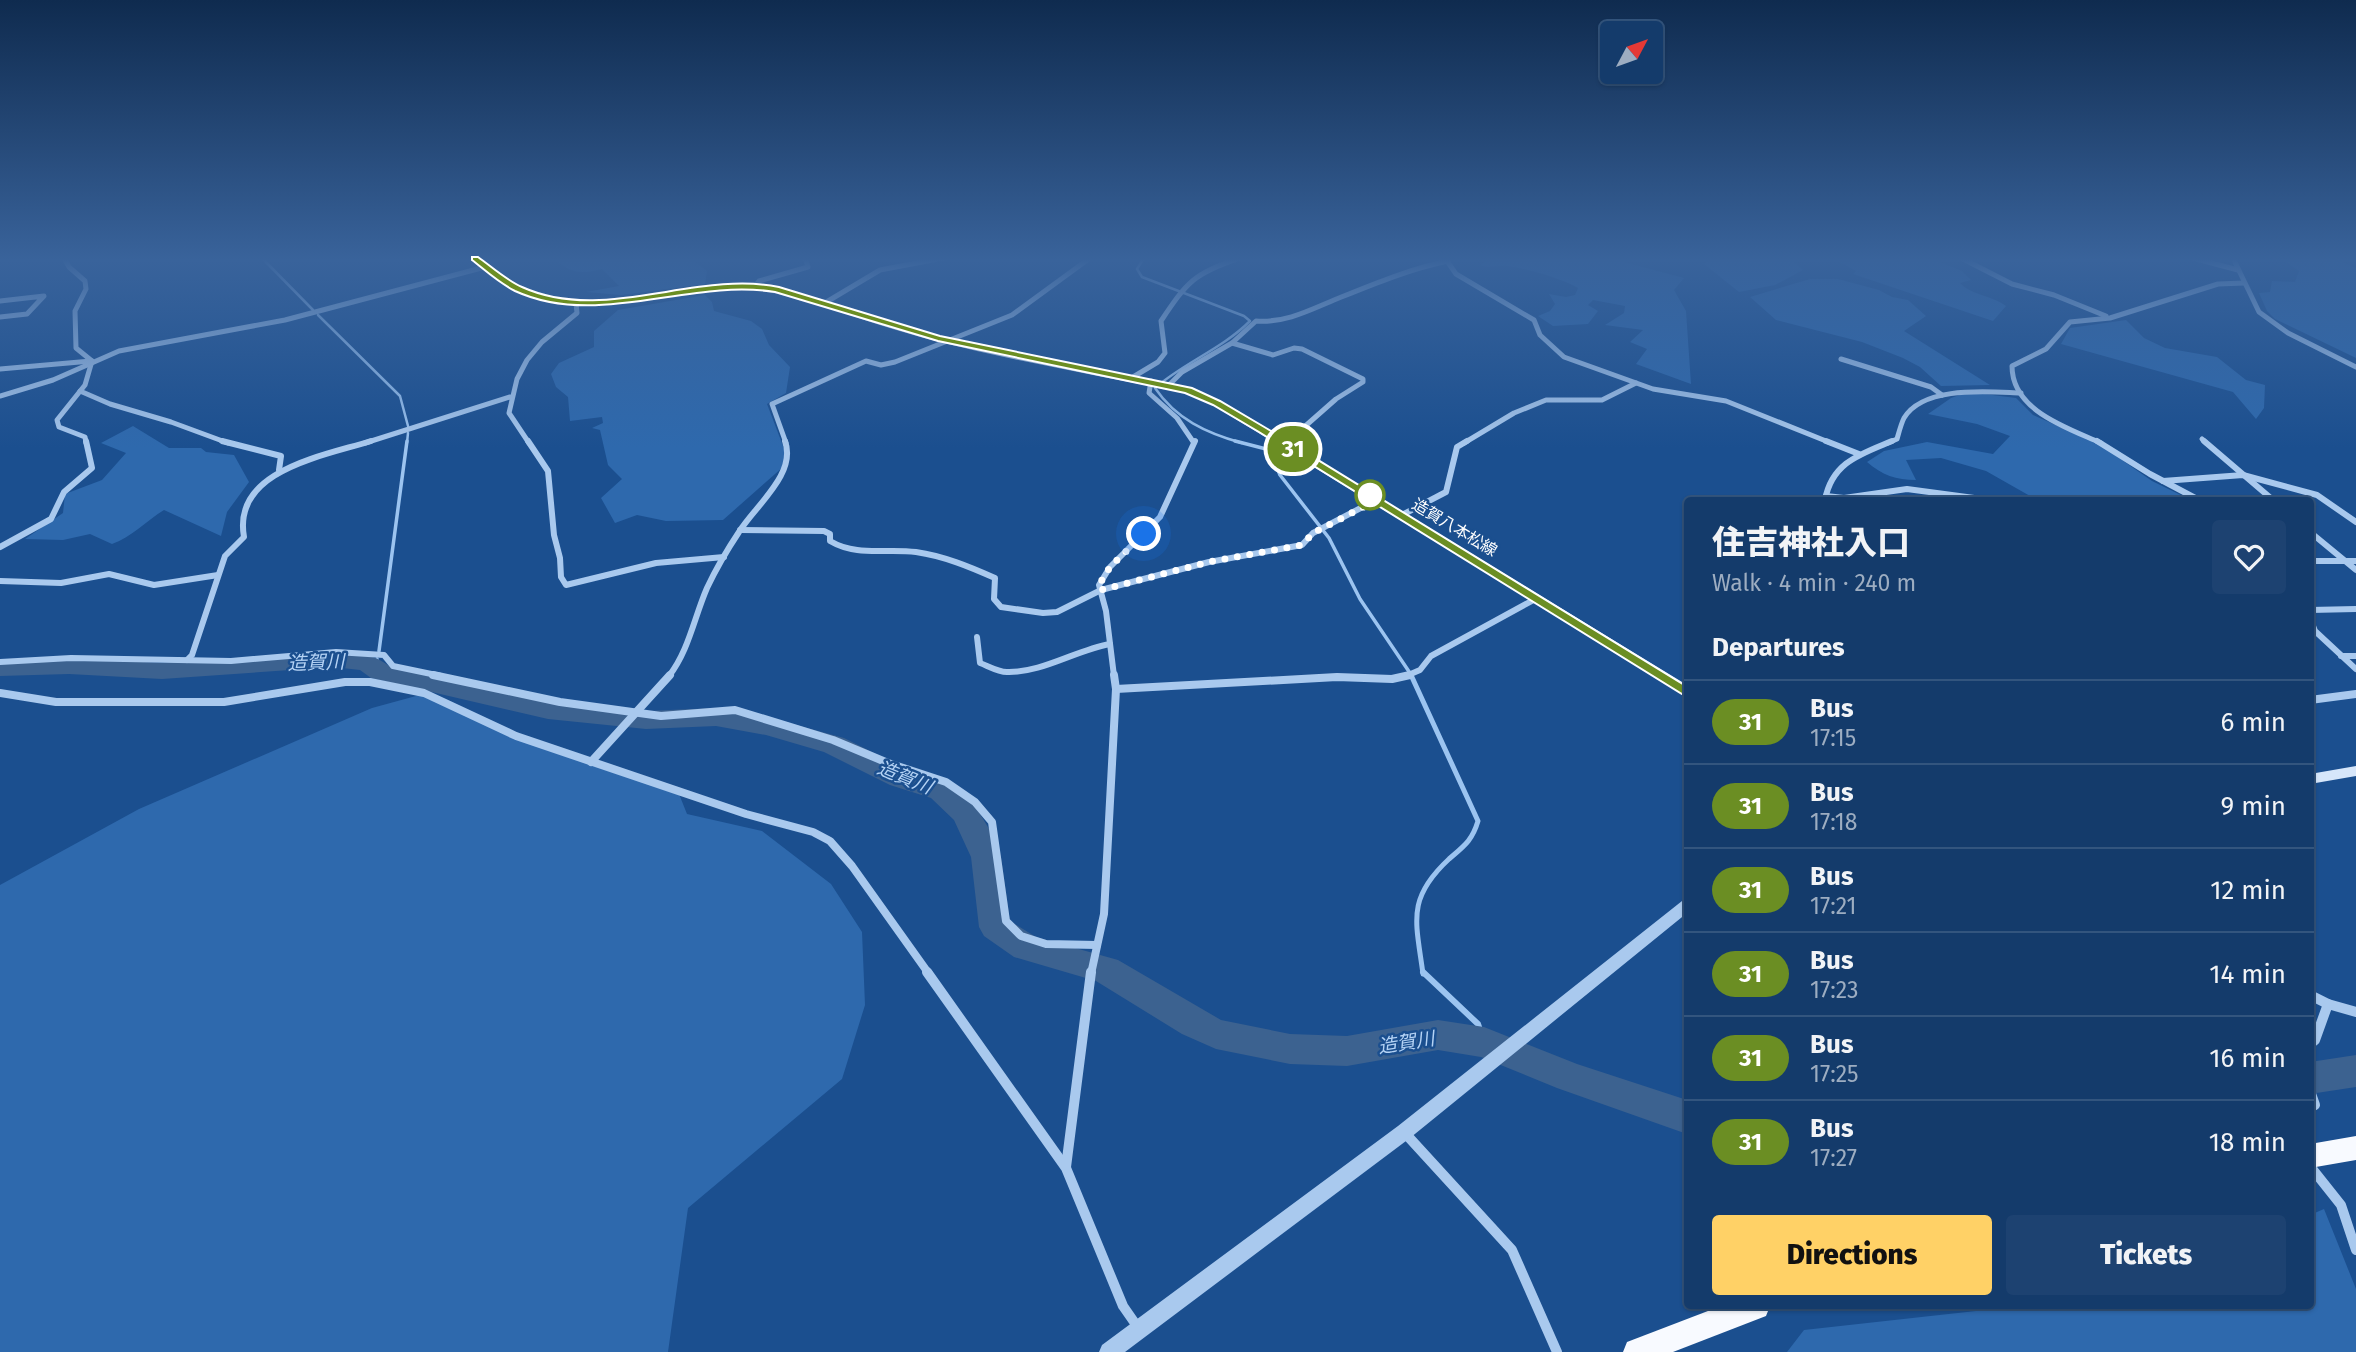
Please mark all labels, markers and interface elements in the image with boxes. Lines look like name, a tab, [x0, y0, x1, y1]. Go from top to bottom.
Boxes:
north arrow	[1600, 21, 1662, 84]
map controls	[1600, 21, 1663, 84]
line badge: 31	[1262, 426, 1324, 472]
text: 31	[1281, 435, 1305, 463]
unlabelled marker	[1355, 480, 1385, 510]
street label: 造賀八本松線	[1409, 495, 1501, 560]
your location	[1126, 516, 1161, 551]
button: heart	[2212, 520, 2286, 594]
text: 住吉神社入口	[1712, 523, 1910, 563]
text: Walk · 4 min · 240 m	[1712, 569, 1916, 597]
text: Departures	[1712, 632, 1845, 663]
water label: 造賀川	[287, 650, 347, 675]
text: Bus	[1810, 693, 1853, 724]
text: 6 min	[2220, 707, 2286, 738]
text: 31	[1739, 708, 1762, 736]
text: 17:15	[1810, 724, 1856, 752]
water label: 造賀川	[874, 756, 937, 800]
text: Bus	[1810, 777, 1853, 808]
text: 9 min	[2221, 791, 2286, 822]
text: 31	[1739, 792, 1762, 820]
text: 17:18	[1810, 808, 1857, 836]
text: Bus	[1810, 861, 1853, 892]
text: 12 min	[2210, 875, 2286, 906]
text: 31	[1739, 876, 1762, 904]
text: 17:21	[1810, 892, 1856, 920]
text: Bus	[1810, 945, 1853, 976]
text: 14 min	[2209, 959, 2286, 990]
text: 31	[1739, 960, 1762, 988]
text: 17:23	[1810, 976, 1858, 1004]
water label: 造賀川	[1376, 1026, 1438, 1058]
text: Bus	[1810, 1029, 1853, 1060]
text: 16 min	[2209, 1043, 2286, 1074]
text: 31	[1739, 1044, 1762, 1072]
text: 17:25	[1810, 1060, 1859, 1088]
text: Bus	[1810, 1113, 1853, 1144]
text: 18 min	[2209, 1127, 2286, 1158]
text: 31	[1739, 1128, 1762, 1156]
text: 17:27	[1810, 1144, 1857, 1172]
button: Directions	[1712, 1215, 1992, 1295]
button: Tickets	[2006, 1215, 2286, 1295]

